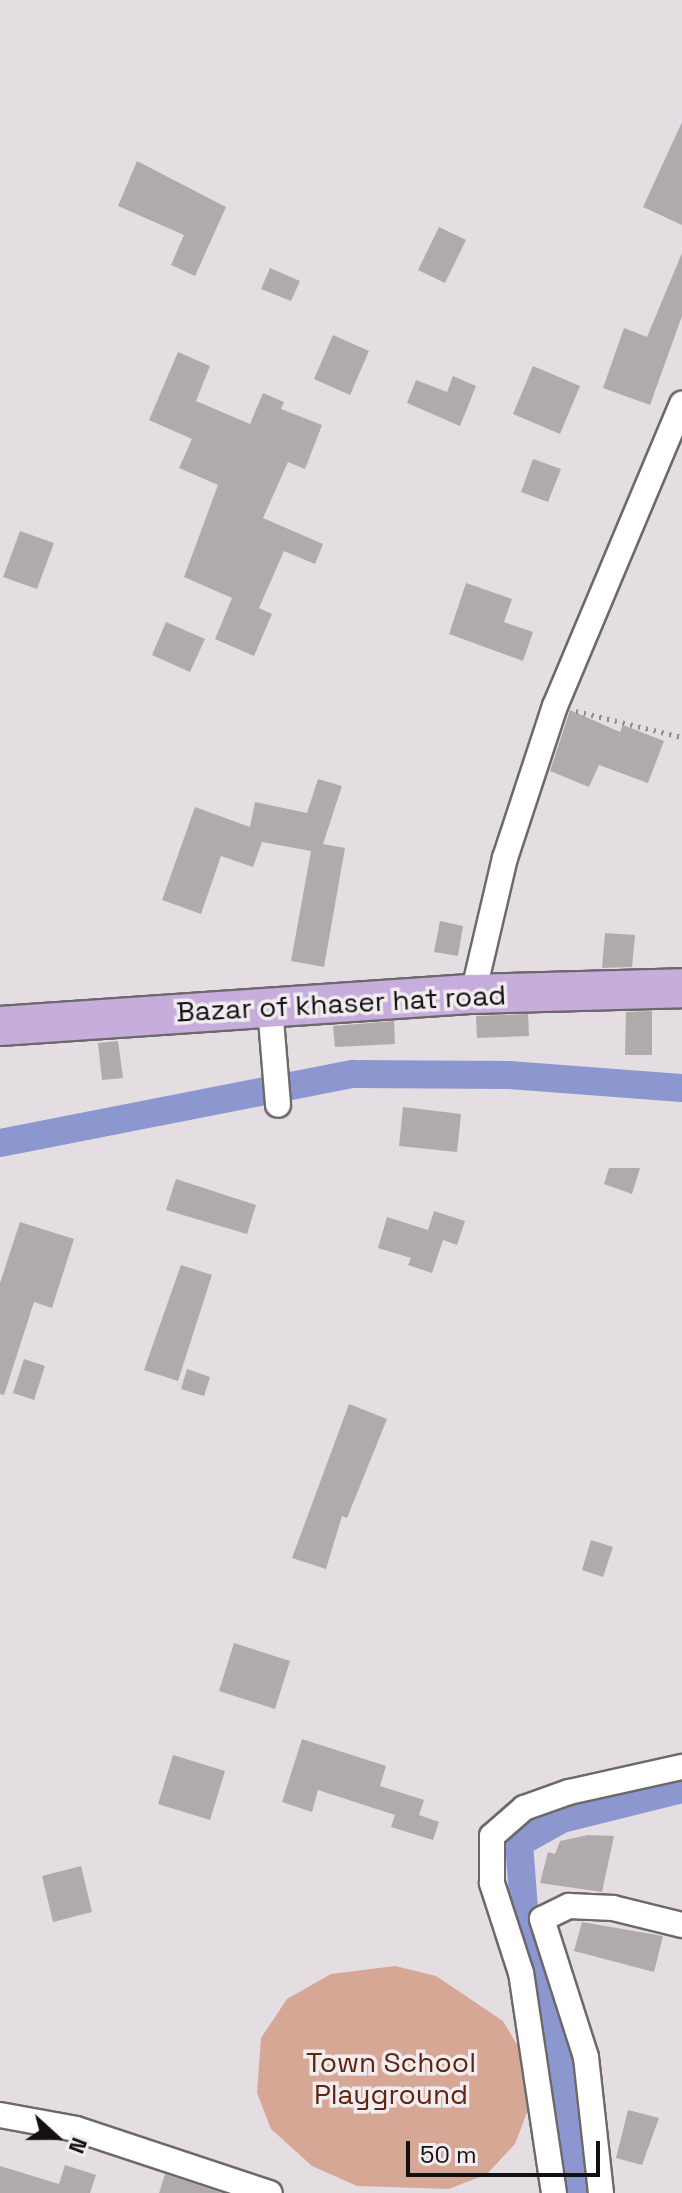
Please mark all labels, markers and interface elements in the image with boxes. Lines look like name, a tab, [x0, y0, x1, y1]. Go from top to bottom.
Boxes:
street label: Bazar of khaser hat road	[175, 978, 507, 1028]
park label: Town School Playground	[306, 2045, 476, 2111]
north arrow	[16, 2097, 96, 2177]
scale bar	[410, 2125, 604, 2175]
text: N	[63, 2134, 94, 2158]
text: 50 m	[420, 2139, 477, 2170]

